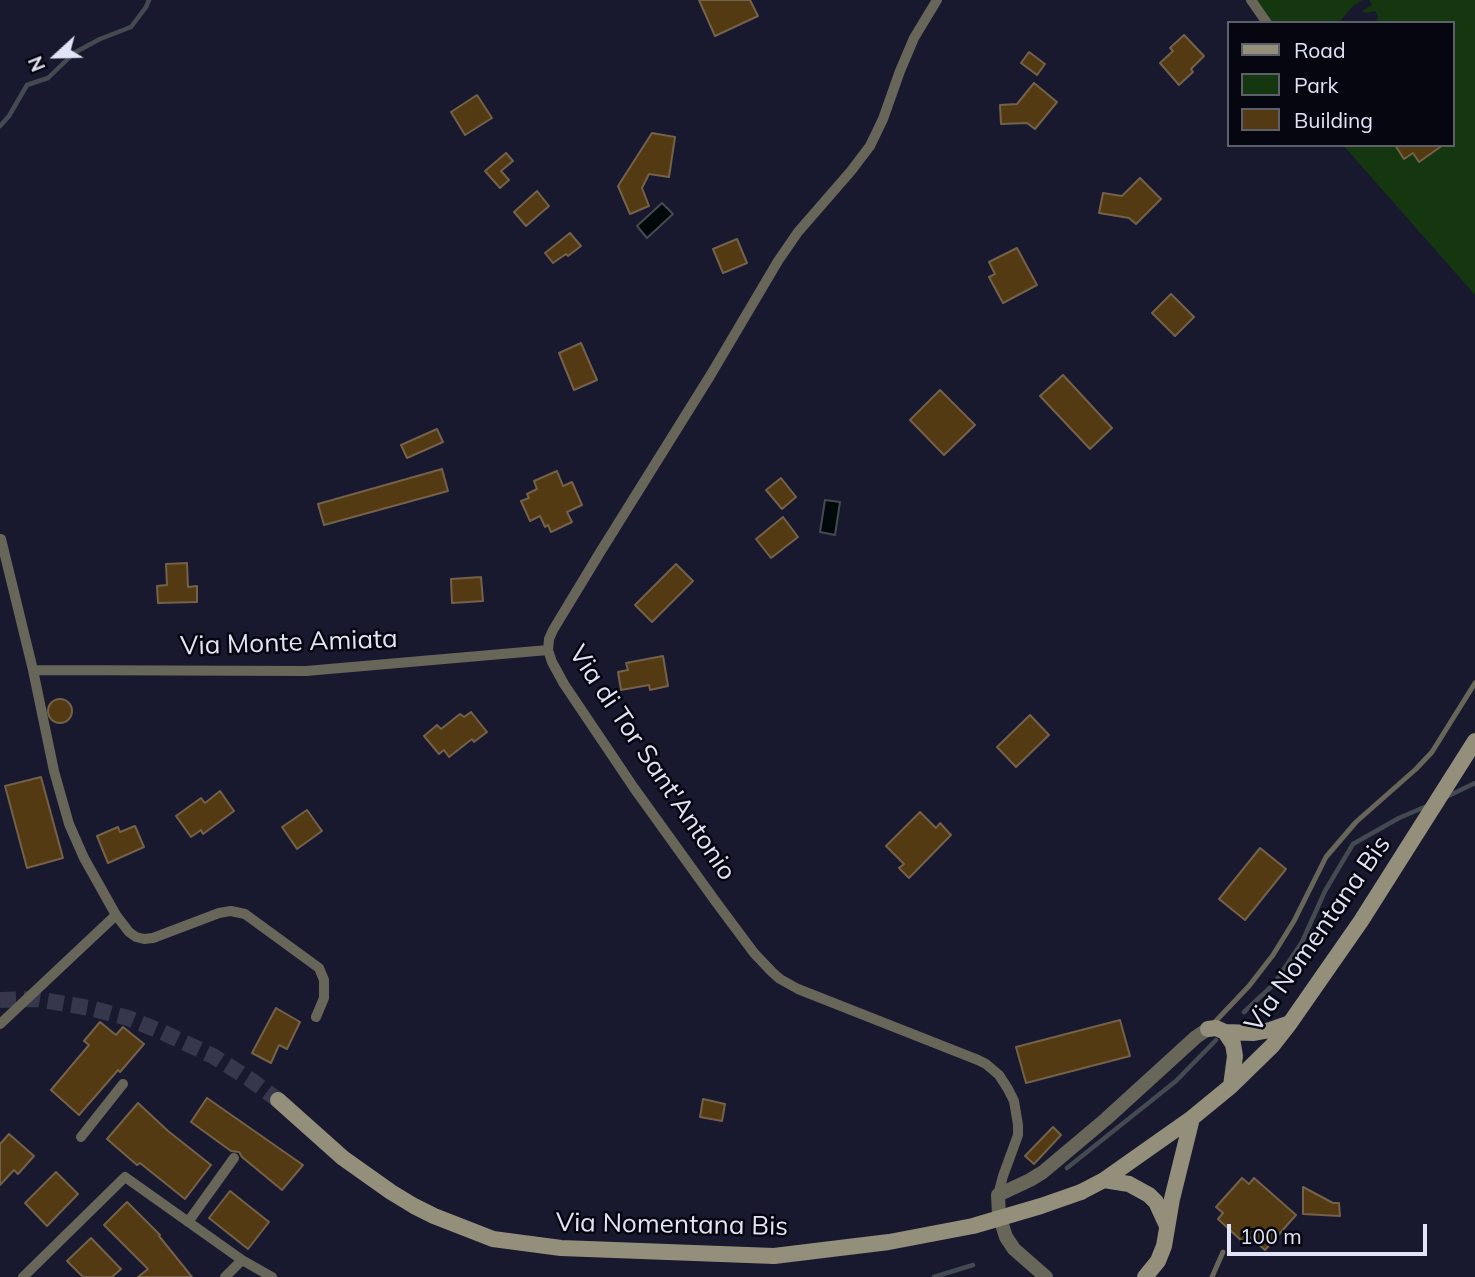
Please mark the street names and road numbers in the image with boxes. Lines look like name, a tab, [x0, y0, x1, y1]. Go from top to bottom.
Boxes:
street label: Via Monte Amiata	[180, 624, 398, 662]
street label: Via di Tor Sant'Antonio	[562, 640, 742, 886]
street label: Via Nomentana Bis	[1239, 830, 1397, 1038]
street label: Via Nomentana Bis	[556, 1207, 788, 1243]

